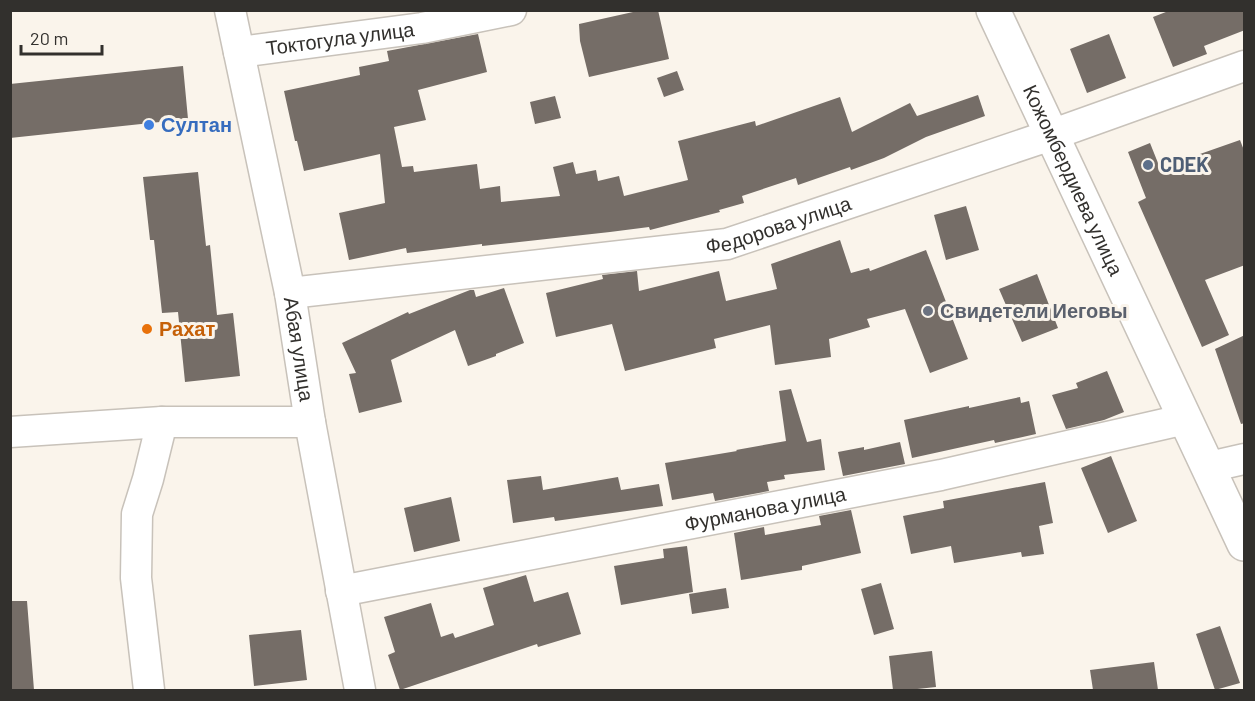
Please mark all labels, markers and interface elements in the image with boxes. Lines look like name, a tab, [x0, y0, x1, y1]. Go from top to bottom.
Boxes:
street label: Токтогула улица	[264, 16, 417, 59]
scale bar	[21, 18, 102, 56]
text: 20 m	[30, 27, 68, 49]
street label: Кожомбердиева улица	[1019, 80, 1129, 280]
place label: Султан	[161, 112, 232, 136]
marker: Султан	[142, 118, 156, 132]
place label: CDEK	[1160, 152, 1209, 176]
marker: CDEK	[1141, 158, 1155, 172]
street label: Федорова улица	[704, 190, 855, 257]
street label: Абая улица	[280, 295, 320, 404]
place label: Свидетели Иеговы	[940, 298, 1128, 322]
marker: Свидетели Иеговы	[921, 304, 935, 318]
place label: Рахат	[159, 316, 215, 340]
marker: Рахат	[140, 322, 154, 336]
street label: Фурманова улица	[682, 481, 848, 535]

